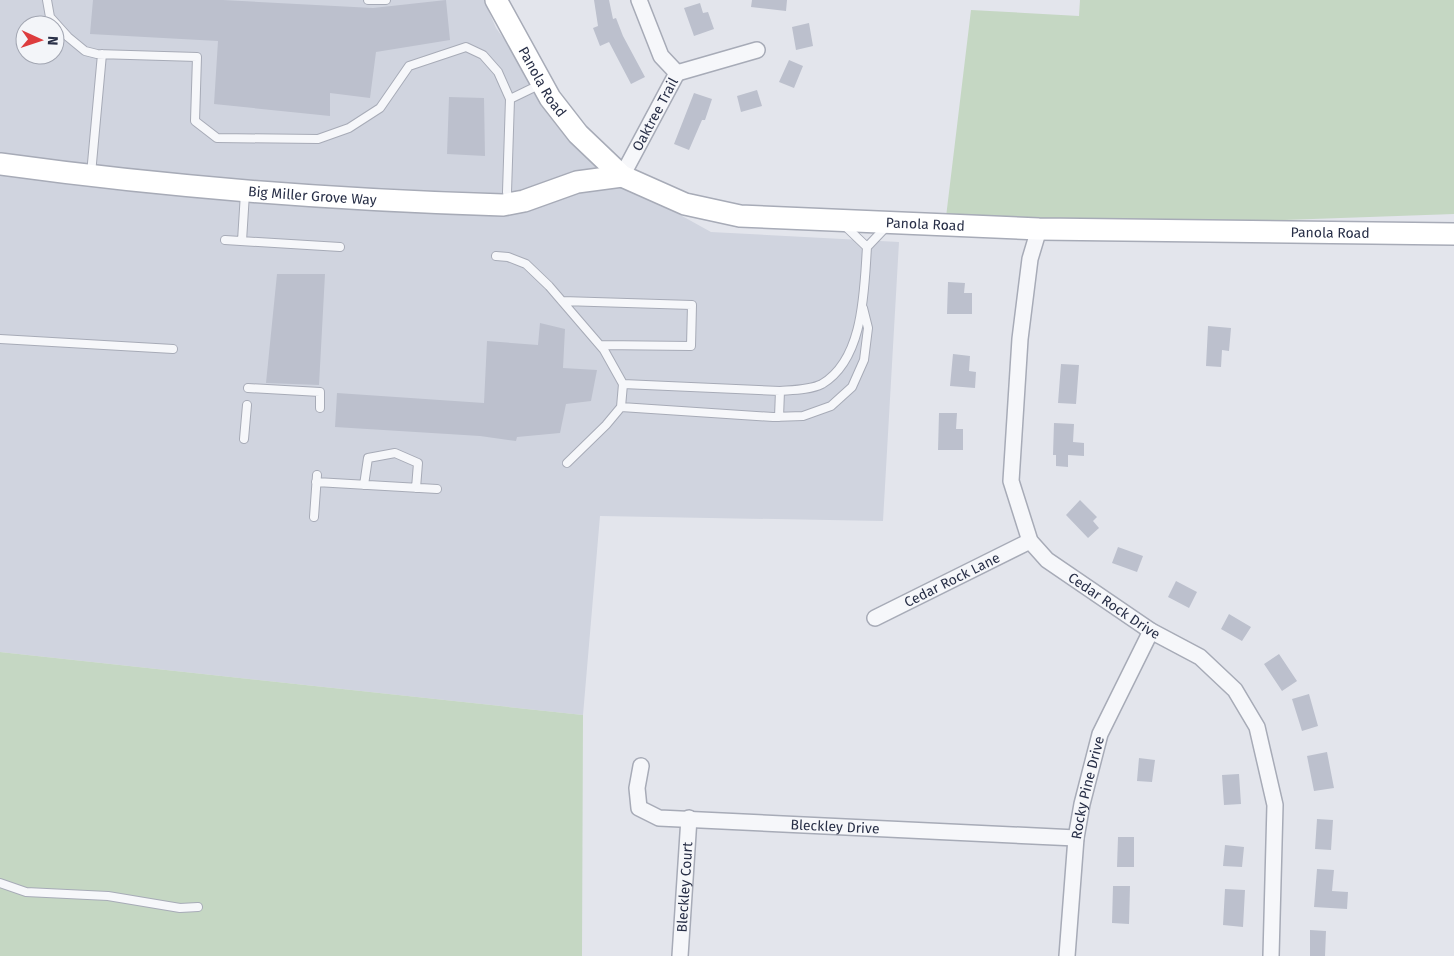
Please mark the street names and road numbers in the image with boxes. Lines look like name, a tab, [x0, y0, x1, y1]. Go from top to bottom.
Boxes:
street label: Panola Road	[514, 44, 570, 121]
street label: Oaktree Trail	[629, 75, 682, 154]
street label: Big Miller Grove Way	[247, 183, 377, 209]
street label: Panola Road	[885, 214, 965, 235]
street label: Panola Road	[1290, 224, 1370, 242]
street label: Cedar Rock Lane	[902, 549, 1003, 611]
street label: Cedar Rock Drive	[1065, 569, 1163, 643]
street label: Rocky Pine Drive	[1068, 734, 1108, 841]
street label: Bleckley Drive	[790, 816, 880, 838]
street label: Bleckley Court	[674, 840, 696, 933]

